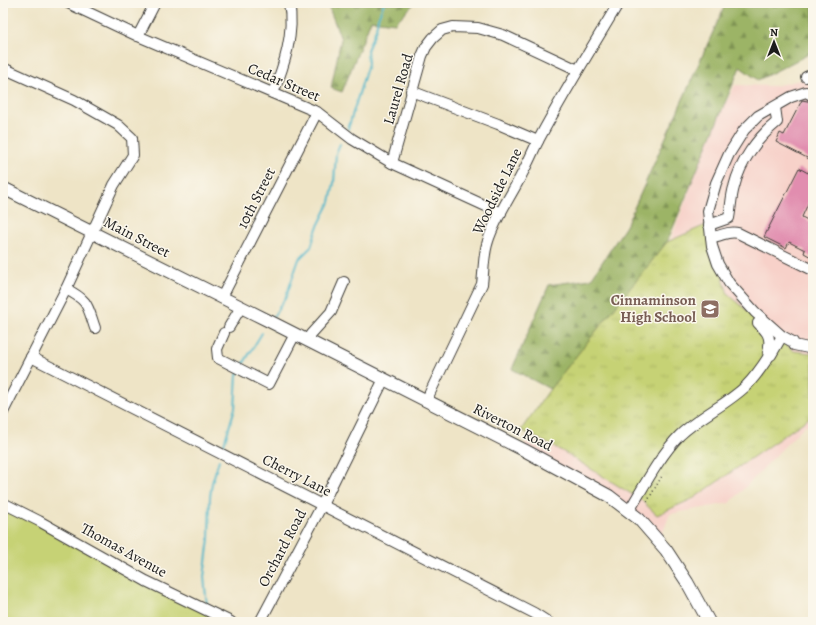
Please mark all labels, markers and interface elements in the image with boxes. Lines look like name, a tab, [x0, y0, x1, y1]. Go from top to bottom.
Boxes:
north arrow	[754, 22, 794, 62]
text: N	[770, 25, 778, 40]
street label: Laurel Road	[378, 50, 418, 127]
street label: Cedar Street	[245, 58, 323, 106]
street label: Woodside Lane	[467, 144, 527, 238]
street label: 10th Street	[232, 164, 280, 232]
street label: Main Street	[100, 212, 174, 262]
place label: Cinnaminson High School	[611, 290, 697, 327]
school or university icon: Cinnaminson High School	[699, 298, 721, 320]
street label: Riverton Road	[470, 398, 557, 456]
street label: Cherry Lane	[259, 449, 335, 501]
street label: Orchard Road	[253, 505, 311, 590]
street label: Thomas Avenue	[77, 518, 171, 582]

